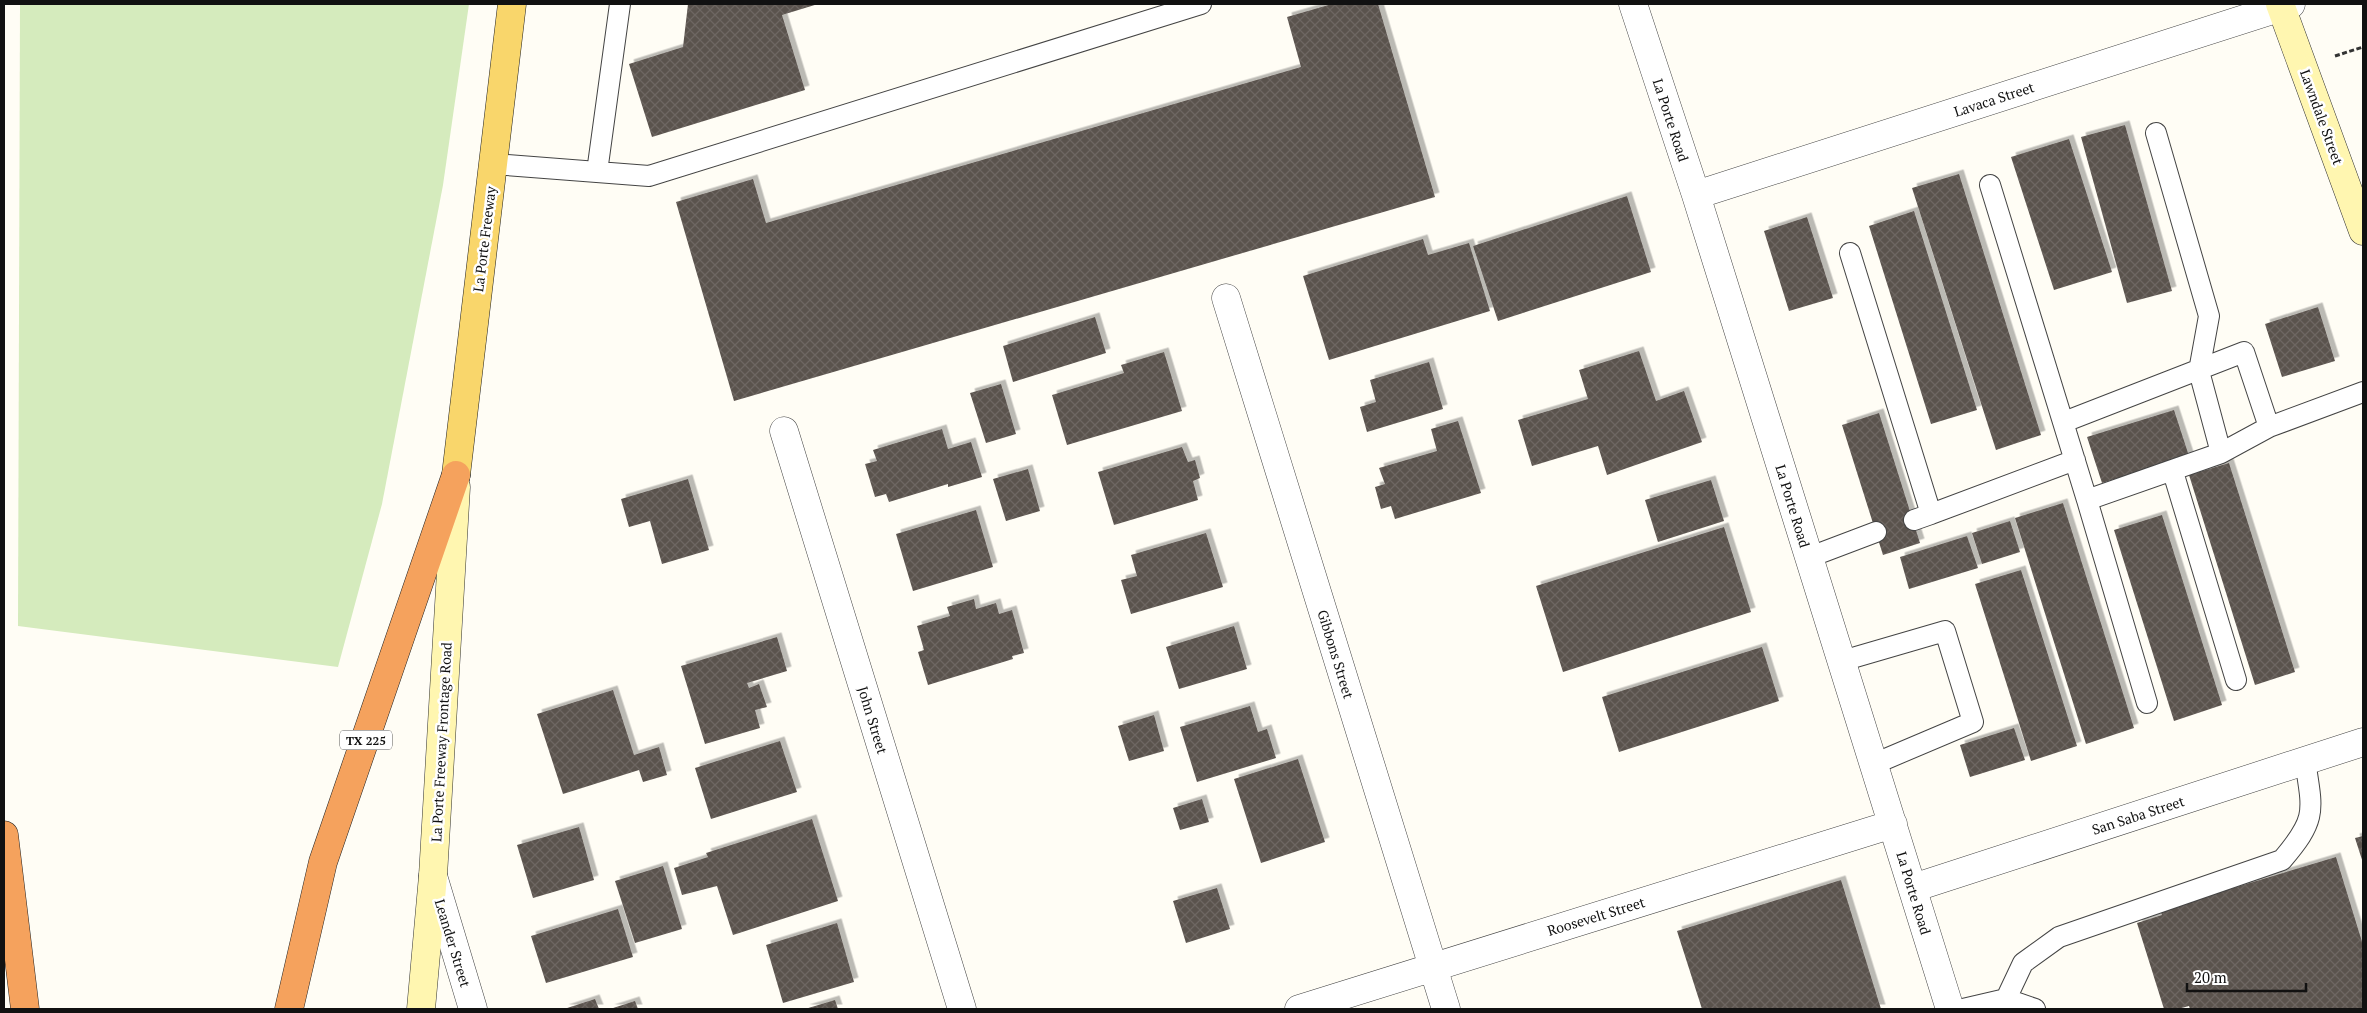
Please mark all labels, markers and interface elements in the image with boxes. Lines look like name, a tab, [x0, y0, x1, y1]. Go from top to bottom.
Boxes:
street label: Lawndale Street	[2296, 67, 2348, 168]
street label: La Porte Road	[1649, 76, 1693, 164]
street label: Lavaca Street	[1951, 77, 2037, 121]
street label: La Porte Freeway	[468, 184, 500, 293]
street label: La Porte Road	[1771, 462, 1815, 550]
street label: Gibbons Street	[1313, 607, 1359, 702]
street label: La Porte Freeway Frontage Road	[426, 641, 456, 842]
street label: John Street	[854, 684, 893, 757]
road number: TX 225	[340, 730, 392, 750]
street label: San Saba Street	[2089, 791, 2188, 839]
street label: La Porte Road	[1892, 849, 1936, 937]
street label: Roosevelt Street	[1545, 892, 1648, 940]
street label: Leander Street	[431, 897, 476, 990]
scale bar	[2187, 960, 2306, 992]
text: 20 m	[2194, 967, 2227, 987]

